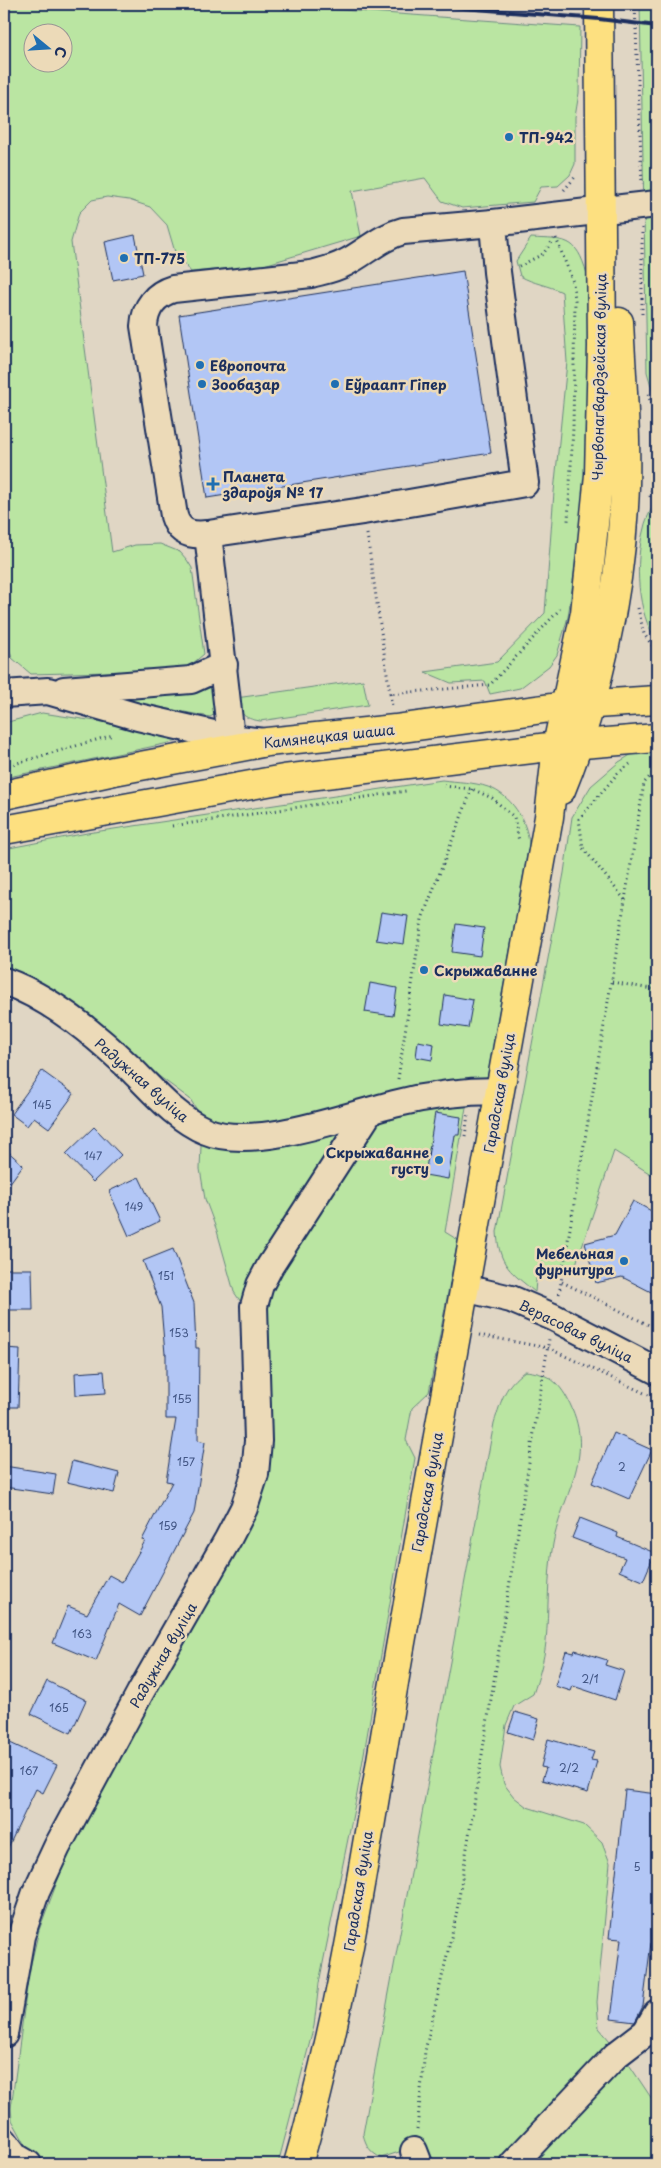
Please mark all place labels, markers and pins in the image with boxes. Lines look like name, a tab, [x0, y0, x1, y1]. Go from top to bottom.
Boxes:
place label: ТП-942	[519, 127, 574, 148]
marker: ТП-942	[503, 131, 515, 143]
place label: ТП-775	[134, 248, 185, 269]
marker: ТП-775	[118, 252, 130, 264]
place label: Европочта	[210, 355, 286, 376]
marker: Европочта	[194, 359, 206, 371]
place label: Зообазар	[211, 374, 280, 395]
place label: Еўраапт Гіпер	[345, 374, 447, 395]
marker: Зообазар	[196, 378, 208, 390]
marker: Еўраапт Гіпер	[329, 378, 341, 390]
place label: Планета здароўя № 17	[222, 466, 324, 503]
marker: Планета здароўя № 17	[207, 478, 219, 490]
place label: Скрыжаванне	[434, 960, 538, 981]
marker: Скрыжаванне	[418, 964, 430, 976]
place label: Скрыжаванне густу	[326, 1142, 429, 1179]
marker: Скрыжаванне густу	[433, 1154, 445, 1166]
place label: Мебельная фурнитура	[535, 1243, 615, 1280]
marker: Мебельная фурнитура	[618, 1255, 630, 1267]

